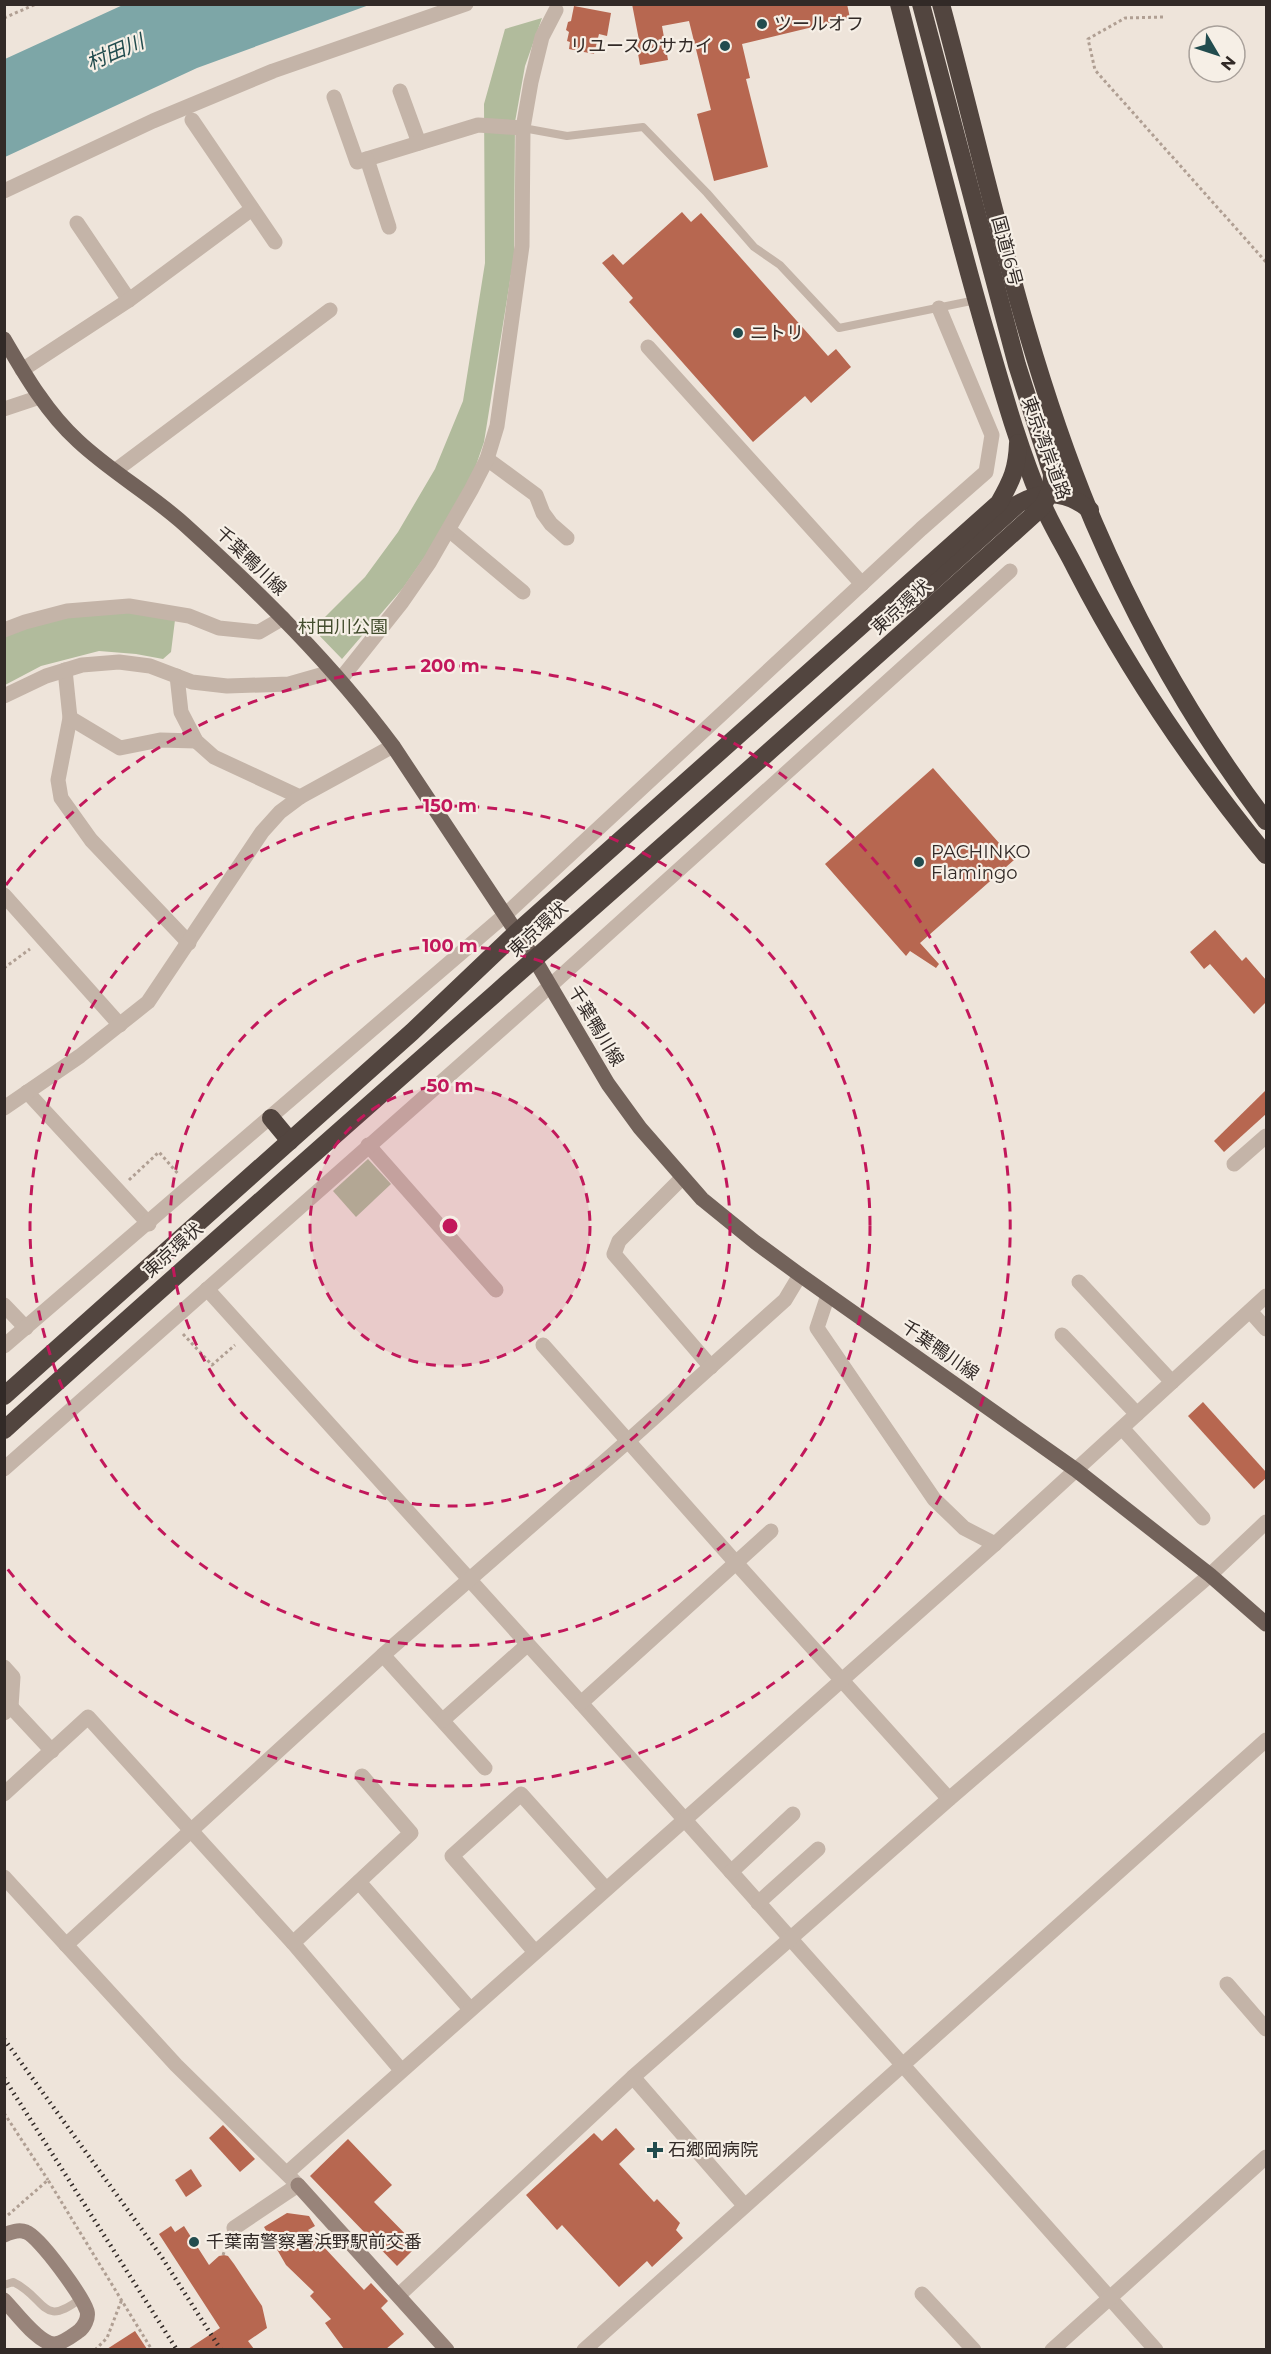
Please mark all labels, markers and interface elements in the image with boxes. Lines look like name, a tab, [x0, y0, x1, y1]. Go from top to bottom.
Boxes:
place label: ツールオフ	[774, 13, 864, 35]
marker: ツールオフ	[755, 17, 769, 31]
north arrow	[1187, 24, 1247, 84]
water label: 村田川	[83, 28, 149, 75]
place label: リユースのサカイ	[570, 35, 713, 57]
marker: リユースのサカイ	[718, 39, 732, 53]
text: N	[1217, 52, 1240, 74]
street label: 国道16号	[987, 214, 1027, 288]
place label: ニトリ	[750, 322, 804, 344]
marker: ニトリ	[731, 326, 745, 340]
street label: 東京湾岸道路	[1017, 393, 1075, 503]
street label: 千葉鴨川線	[211, 522, 291, 600]
street label: 東京環状	[867, 575, 935, 639]
park label: 村田川公園	[298, 616, 388, 638]
text: 200 m	[420, 655, 480, 677]
text: 150 m	[423, 795, 477, 817]
place label: PACHINKO Flamingo	[931, 841, 1031, 884]
marker: PACHINKO Flamingo	[912, 855, 926, 869]
street label: 東京環状	[504, 897, 572, 961]
text: 100 m	[422, 935, 478, 957]
street label: 千葉鴨川線	[563, 982, 629, 1070]
text: 50 m	[427, 1075, 473, 1097]
centre of rings	[440, 1216, 460, 1236]
street label: 東京環状	[139, 1218, 207, 1282]
street label: 千葉鴨川線	[897, 1315, 983, 1385]
place label: 石郷岡病院	[668, 2139, 758, 2161]
marker: 石郷岡病院	[646, 2141, 664, 2159]
place label: 千葉南警察署浜野駅前交番	[206, 2231, 422, 2253]
marker: 千葉南警察署浜野駅前交番	[187, 2235, 201, 2249]

